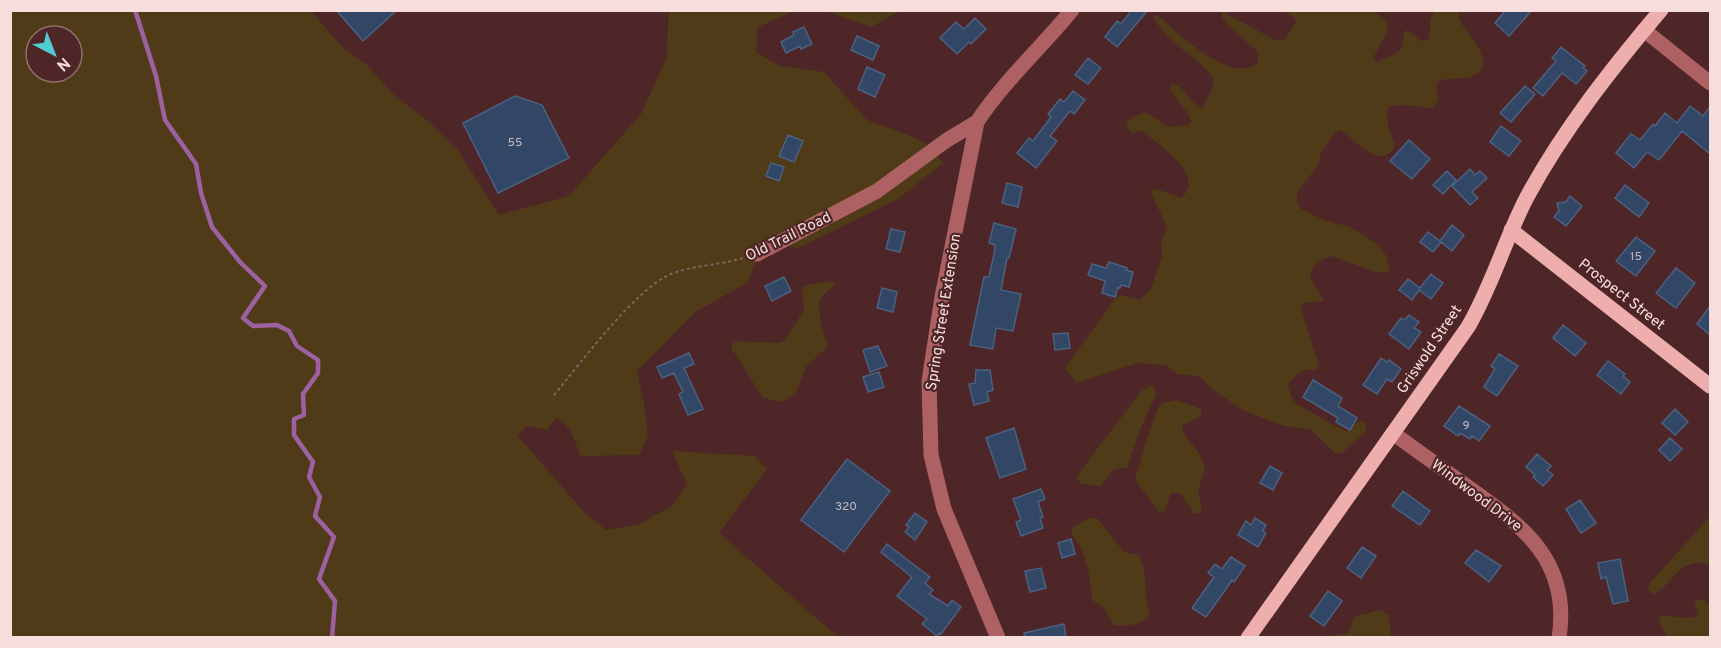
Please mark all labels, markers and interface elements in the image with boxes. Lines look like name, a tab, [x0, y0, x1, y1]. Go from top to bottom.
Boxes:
north arrow	[24, 24, 84, 84]
text: N	[52, 52, 74, 75]
house number: 55	[508, 135, 522, 151]
street label: Old Trail Road	[743, 208, 835, 266]
street label: Spring Street Extension	[923, 232, 966, 392]
house number: 15	[1630, 249, 1642, 265]
street label: Prospect Street	[1574, 255, 1668, 335]
street label: Griswold Street	[1394, 302, 1467, 398]
house number: 9	[1462, 418, 1470, 434]
street label: Windwood Drive	[1427, 456, 1525, 537]
house number: 320	[835, 499, 857, 515]

